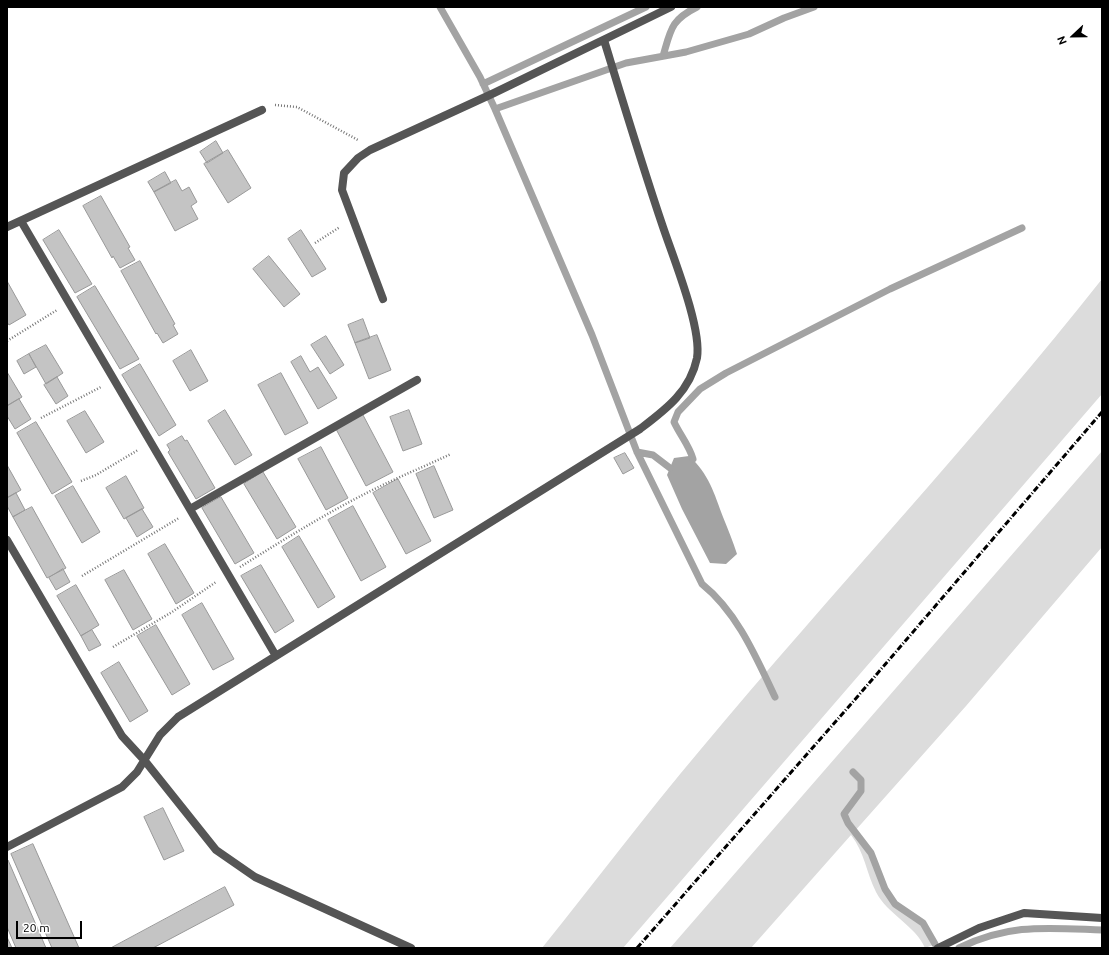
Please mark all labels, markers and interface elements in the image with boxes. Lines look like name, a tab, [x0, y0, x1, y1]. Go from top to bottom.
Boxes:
north arrow	[1053, 16, 1093, 56]
text: N	[1055, 34, 1069, 47]
scale bar	[18, 913, 84, 939]
text: 20 m	[23, 921, 50, 934]

